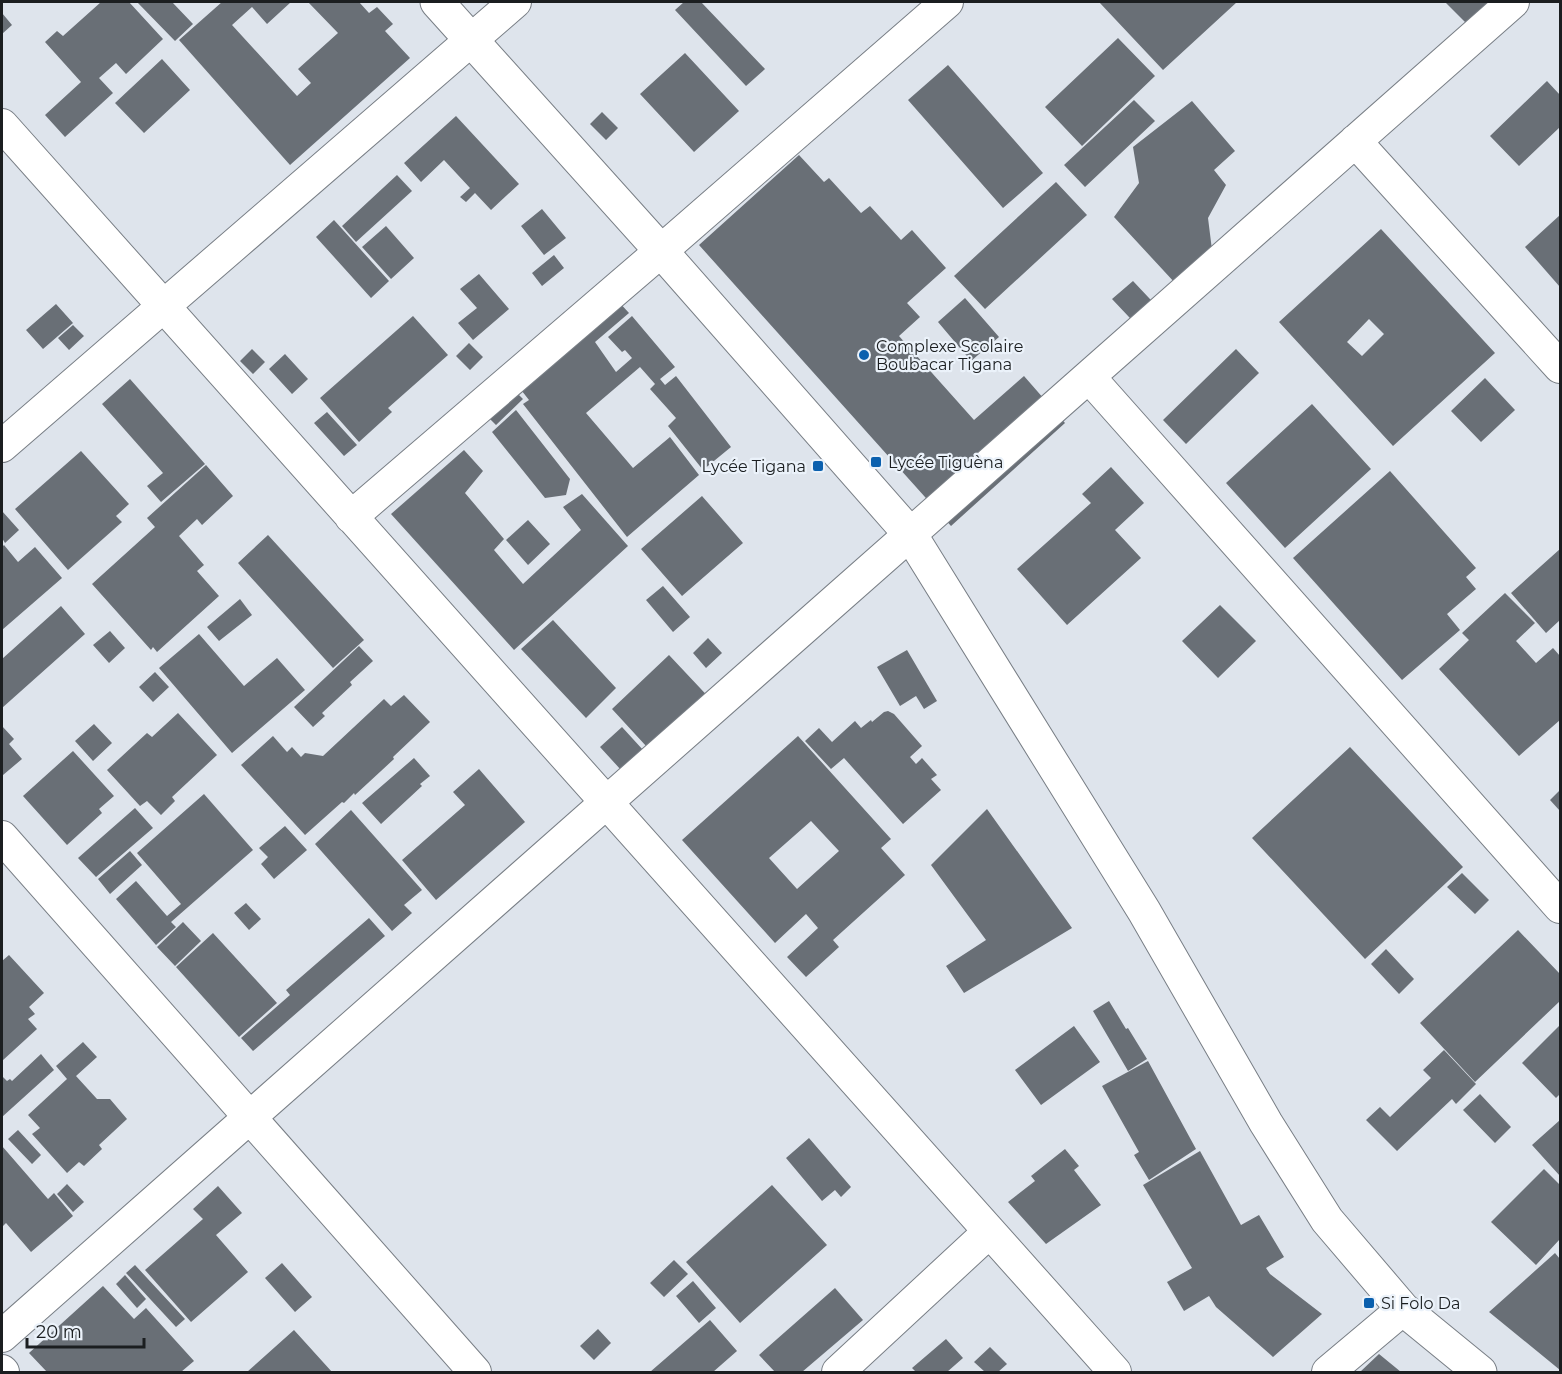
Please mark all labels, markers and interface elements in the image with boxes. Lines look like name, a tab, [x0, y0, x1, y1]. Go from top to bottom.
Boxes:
place label: Complexe Scolaire Boubacar Tigana	[876, 337, 1023, 374]
marker: Complexe Scolaire Boubacar Tigana	[857, 348, 871, 362]
place label: Lycée Tiguèna	[888, 453, 1003, 472]
marker: Lycée Tiguèna	[869, 455, 883, 469]
place label: Lycée Tigana	[702, 457, 806, 476]
marker: Lycée Tigana	[811, 459, 825, 473]
place label: Si Folo Da	[1381, 1294, 1460, 1313]
marker: Si Folo Da	[1362, 1296, 1376, 1310]
scale bar	[27, 1311, 144, 1349]
text: 20 m	[36, 1321, 82, 1343]

